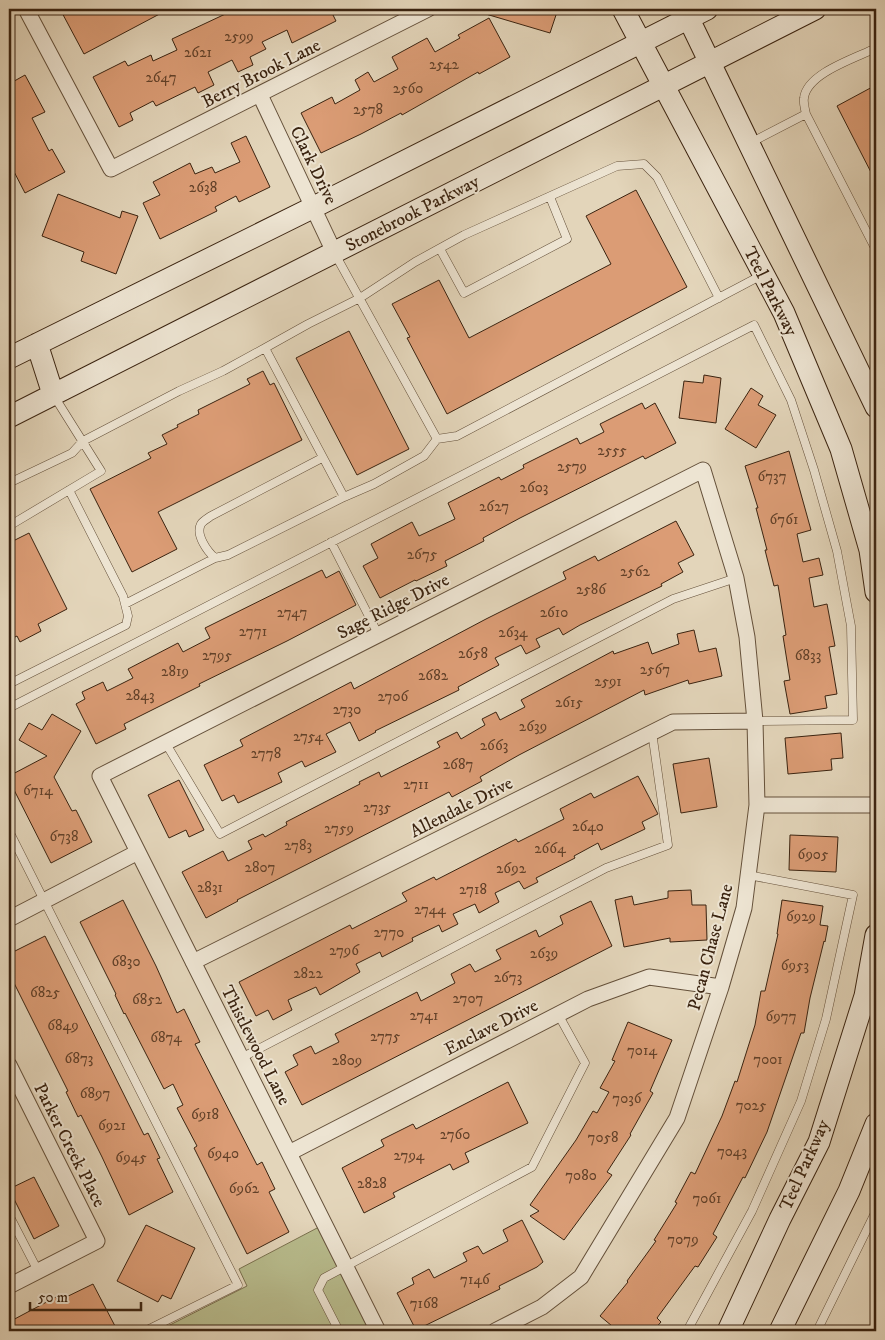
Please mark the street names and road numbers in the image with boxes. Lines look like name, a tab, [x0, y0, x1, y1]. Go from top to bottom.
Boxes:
street label: Berry Brook Lane	[198, 35, 324, 113]
street label: Clark Drive	[285, 123, 342, 208]
street label: Stonebrook Parkway	[342, 170, 483, 257]
street label: Teel Parkway	[738, 243, 802, 340]
street label: Sage Ridge Drive	[334, 569, 453, 645]
street label: Allendale Drive	[406, 773, 517, 843]
street label: Pecan Chase Lane	[684, 882, 738, 1013]
street label: Thistlewood Lane	[215, 982, 295, 1109]
street label: Enclave Drive	[441, 995, 542, 1061]
street label: Parker Creek Place	[28, 1080, 110, 1211]
street label: Teel Parkway	[775, 1116, 835, 1214]

